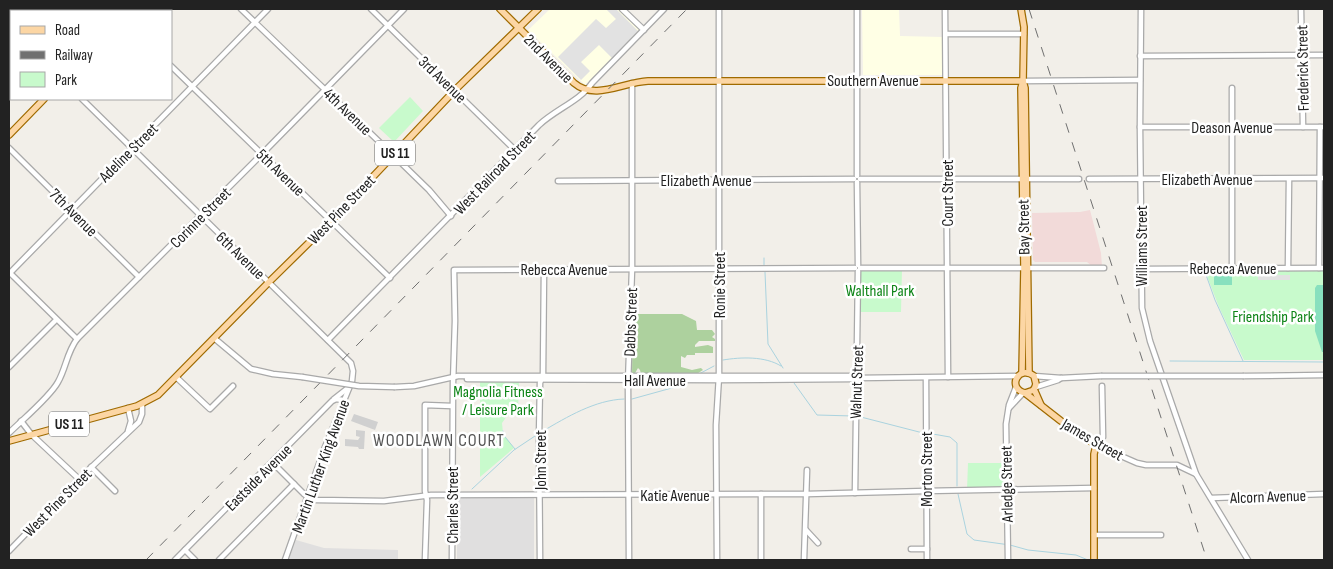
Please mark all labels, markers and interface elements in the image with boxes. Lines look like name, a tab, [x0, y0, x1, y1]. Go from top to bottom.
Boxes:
legend	[10, 10, 172, 100]
text: Road	[55, 21, 80, 40]
street label: Frederick Street	[1293, 25, 1314, 111]
street label: 2nd Avenue	[519, 31, 576, 88]
text: Railway	[55, 46, 93, 65]
street label: 3rd Avenue	[414, 53, 470, 108]
text: Park	[55, 71, 77, 90]
street label: Southern Avenue	[827, 72, 919, 91]
street label: 4th Avenue	[319, 84, 375, 140]
street label: Deason Avenue	[1191, 119, 1273, 138]
street label: Adeline Street	[95, 120, 163, 187]
street label: West Railroad Street	[450, 127, 540, 219]
road number: US 11	[375, 140, 415, 166]
street label: 5th Avenue	[252, 145, 308, 201]
street label: Court Street	[939, 159, 958, 226]
street label: West Pine Street	[304, 171, 380, 249]
street label: Elizabeth Avenue	[1161, 171, 1253, 190]
street label: Elizabeth Avenue	[660, 172, 752, 191]
street label: Corinne Street	[167, 184, 236, 252]
street label: 7th Avenue	[45, 185, 101, 241]
street label: Bay Street	[1015, 199, 1034, 255]
street label: Williams Street	[1133, 205, 1152, 287]
street label: 6th Avenue	[212, 228, 268, 284]
street label: Ronie Street	[711, 252, 730, 318]
street label: Rebecca Avenue	[1189, 260, 1277, 279]
street label: Rebecca Avenue	[520, 261, 608, 280]
park label: Walthall Park	[846, 282, 914, 301]
street label: Dabbs Street	[621, 287, 642, 357]
park label: Friendship Park	[1232, 308, 1314, 327]
street label: Walnut Street	[847, 345, 868, 419]
street label: Hall Avenue	[624, 372, 686, 391]
park label: Magnolia Fitness / Leisure Park	[453, 383, 543, 420]
street label: Martin Luther King Avenue	[288, 397, 354, 536]
road number: US 11	[49, 412, 89, 436]
street label: James Street	[1057, 415, 1127, 466]
district label: WOODLAWN COURT	[373, 430, 505, 451]
street label: John Street	[532, 430, 551, 491]
street label: Morton Street	[918, 431, 937, 507]
street label: Eastside Avenue	[222, 441, 296, 515]
street label: Arledge Street	[997, 445, 1018, 524]
street label: West Pine Street	[20, 465, 96, 541]
street label: Charles Street	[444, 466, 463, 543]
street label: Katie Avenue	[640, 487, 710, 506]
street label: Alcorn Avenue	[1229, 487, 1306, 508]

